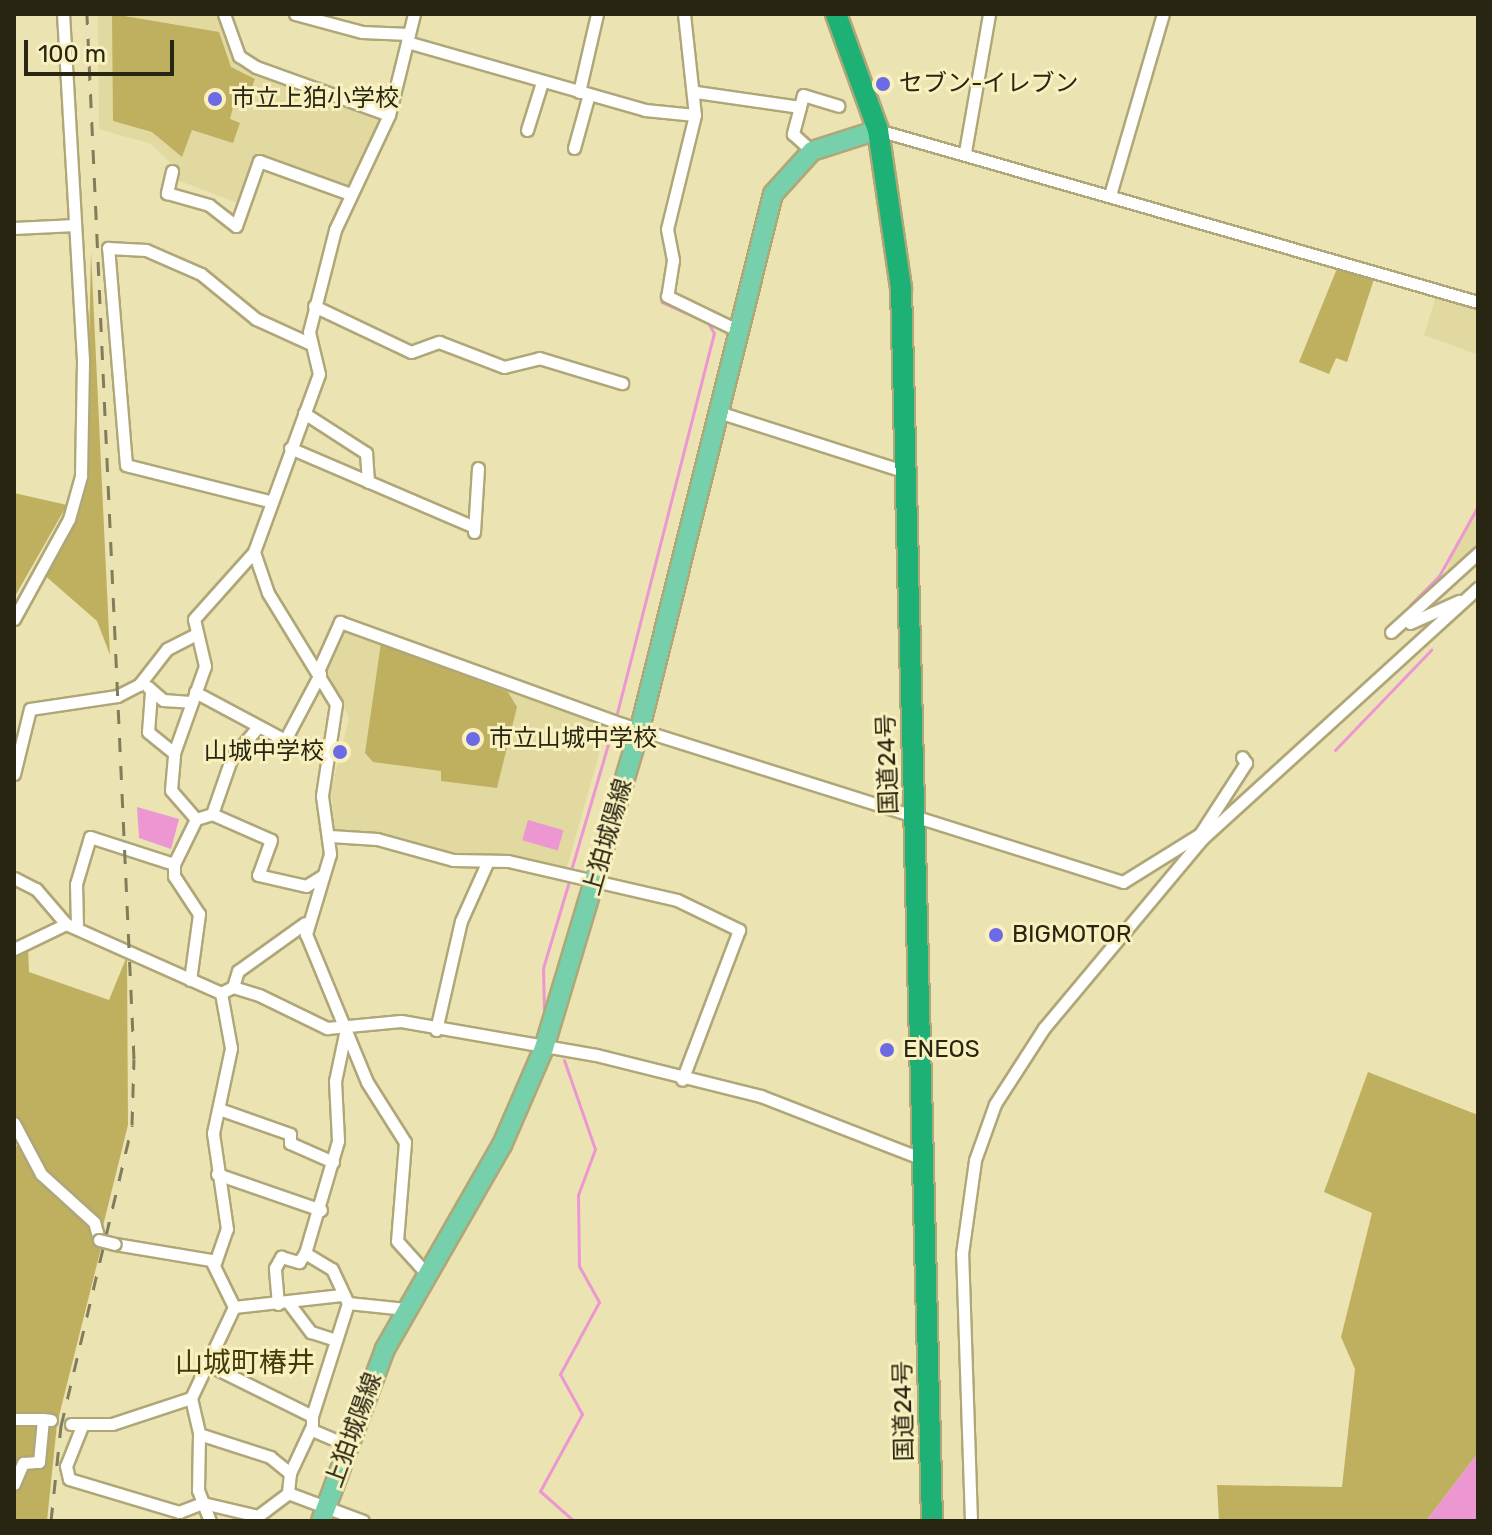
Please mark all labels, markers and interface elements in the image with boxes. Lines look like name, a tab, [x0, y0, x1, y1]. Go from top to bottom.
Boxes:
scale bar	[28, 24, 178, 74]
text: 100 m	[38, 40, 106, 68]
place label: セブン-イレブン	[899, 70, 1079, 98]
marker: セブン-イレブン	[874, 75, 892, 93]
place label: 市立上狛小学校	[231, 85, 399, 113]
marker: 市立上狛小学校	[206, 90, 224, 108]
street label: 国道24号	[872, 713, 904, 815]
place label: 市立山城中学校	[489, 725, 657, 753]
marker: 市立山城中学校	[464, 730, 482, 748]
place label: 山城中学校	[204, 738, 324, 766]
marker: 山城中学校	[331, 743, 349, 761]
street label: 上狛城陽線	[578, 775, 638, 899]
place label: BIGMOTOR	[1012, 921, 1131, 949]
marker: BIGMOTOR	[987, 926, 1005, 944]
place label: ENEOS	[903, 1036, 980, 1064]
marker: ENEOS	[878, 1041, 896, 1059]
district label: 山城町椿井	[175, 1346, 315, 1380]
street label: 国道24号	[889, 1360, 919, 1462]
street label: 上狛城陽線	[320, 1369, 388, 1491]

